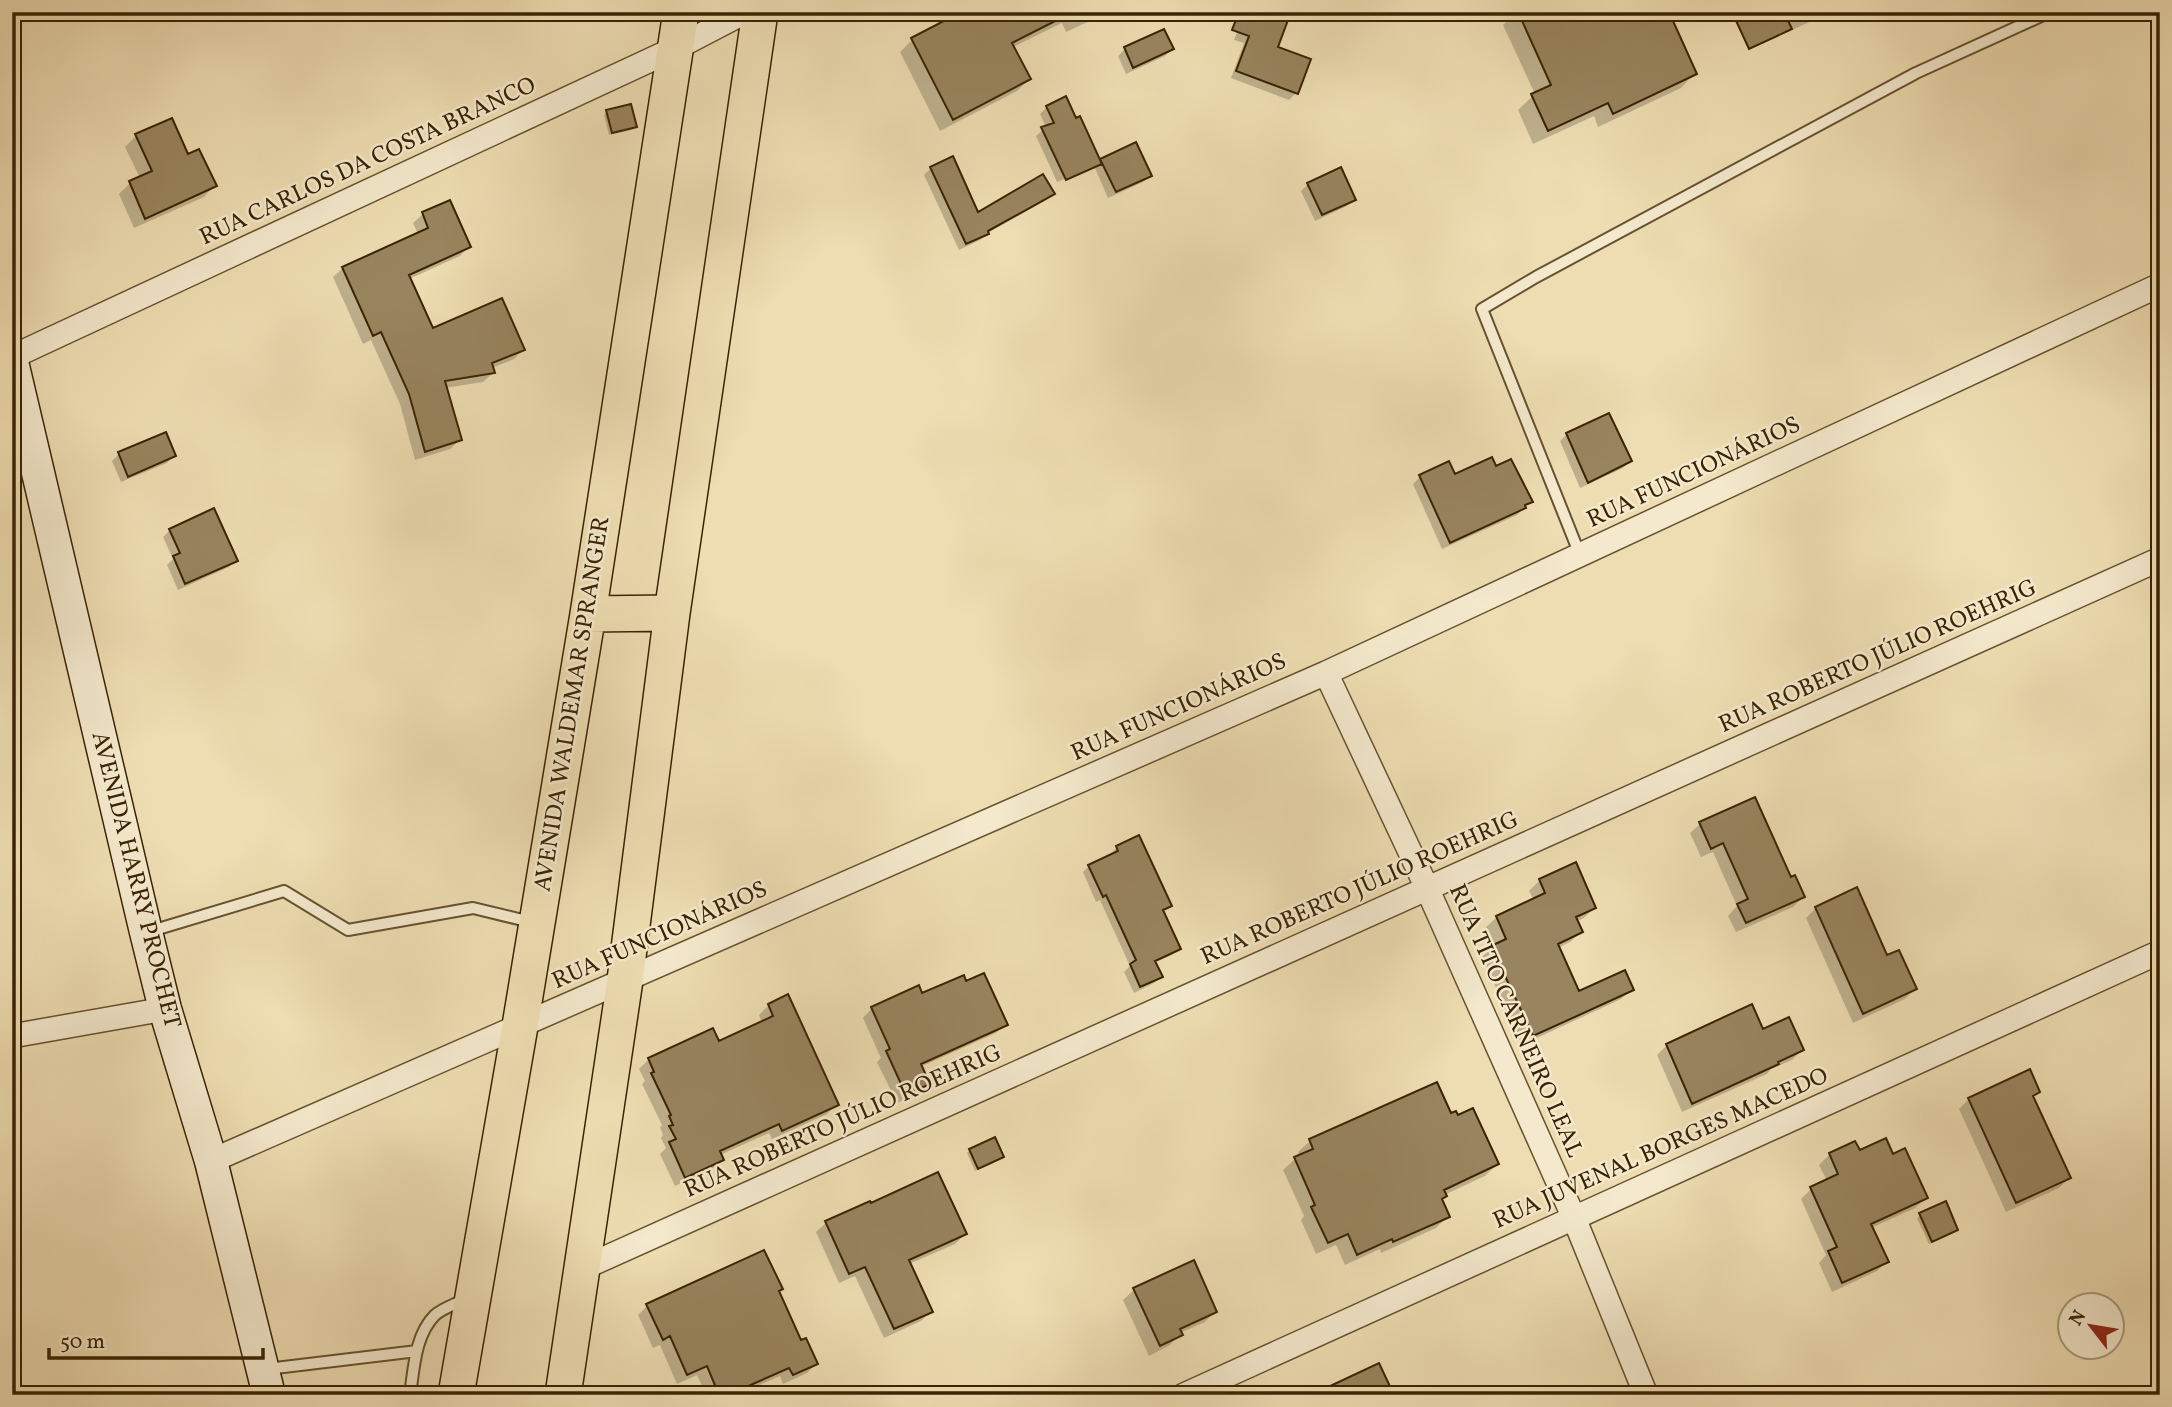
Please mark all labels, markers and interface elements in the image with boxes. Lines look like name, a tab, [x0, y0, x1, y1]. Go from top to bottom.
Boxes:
street label: RUA CARLOS DA COSTA BRANCO	[194, 69, 542, 255]
street label: RUA FUNCIONÁRIOS	[1581, 408, 1807, 538]
street label: AVENIDA WALDEMAR SPRANGER	[527, 514, 619, 894]
street label: RUA ROBERTO JÚLIO ROEHRIG	[1714, 571, 2042, 743]
street label: RUA FUNCIONÁRIOS	[1066, 645, 1292, 771]
street label: AVENIDA HARRY PROCHET	[82, 728, 188, 1032]
street label: RUA ROBERTO JÚLIO ROEHRIG	[1196, 803, 1524, 975]
street label: RUA FUNCIONÁRIOS	[547, 873, 773, 999]
street label: RUA TITO CARNEIRO LEAL	[1439, 879, 1591, 1163]
street label: RUA ROBERTO JÚLIO ROEHRIG	[679, 1036, 1007, 1208]
street label: RUA JUVENAL BORGES MACEDO	[1488, 1060, 1834, 1238]
north arrow	[2056, 1292, 2126, 1362]
text: N	[2063, 1305, 2093, 1331]
scale bar	[49, 1316, 262, 1360]
text: 50 m	[60, 1328, 105, 1357]

